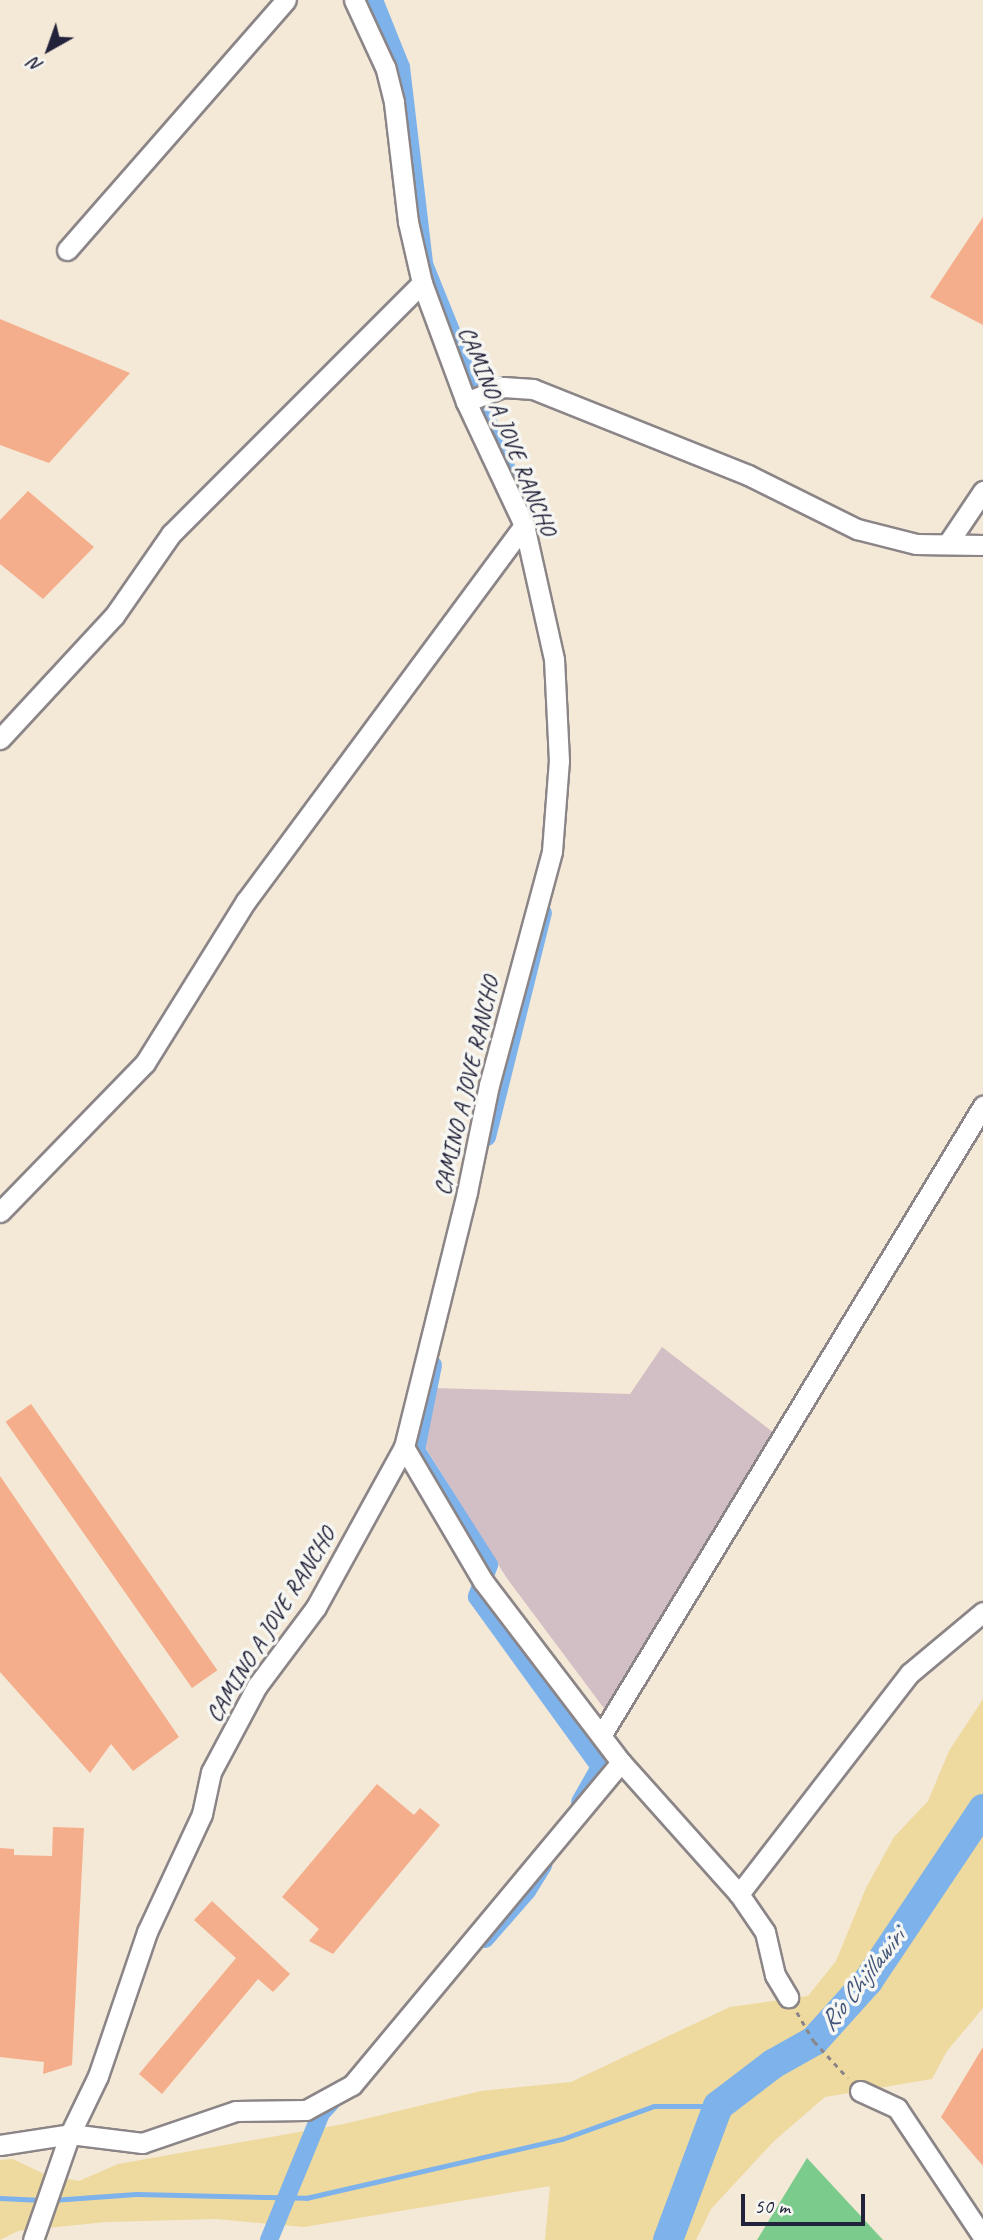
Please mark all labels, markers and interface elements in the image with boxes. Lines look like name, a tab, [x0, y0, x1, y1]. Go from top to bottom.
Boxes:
north arrow	[14, 14, 84, 84]
text: N	[23, 52, 48, 78]
street label: CAMINO A JOVE RANCHO	[452, 323, 562, 539]
street label: CAMINO A JOVE RANCHO	[428, 974, 506, 1198]
street label: CAMINO A JOVE RANCHO	[200, 1523, 342, 1727]
water label: Río Chijllawiri	[813, 1923, 911, 2037]
scale bar	[745, 2180, 869, 2224]
text: 50 m	[754, 2193, 790, 2219]

